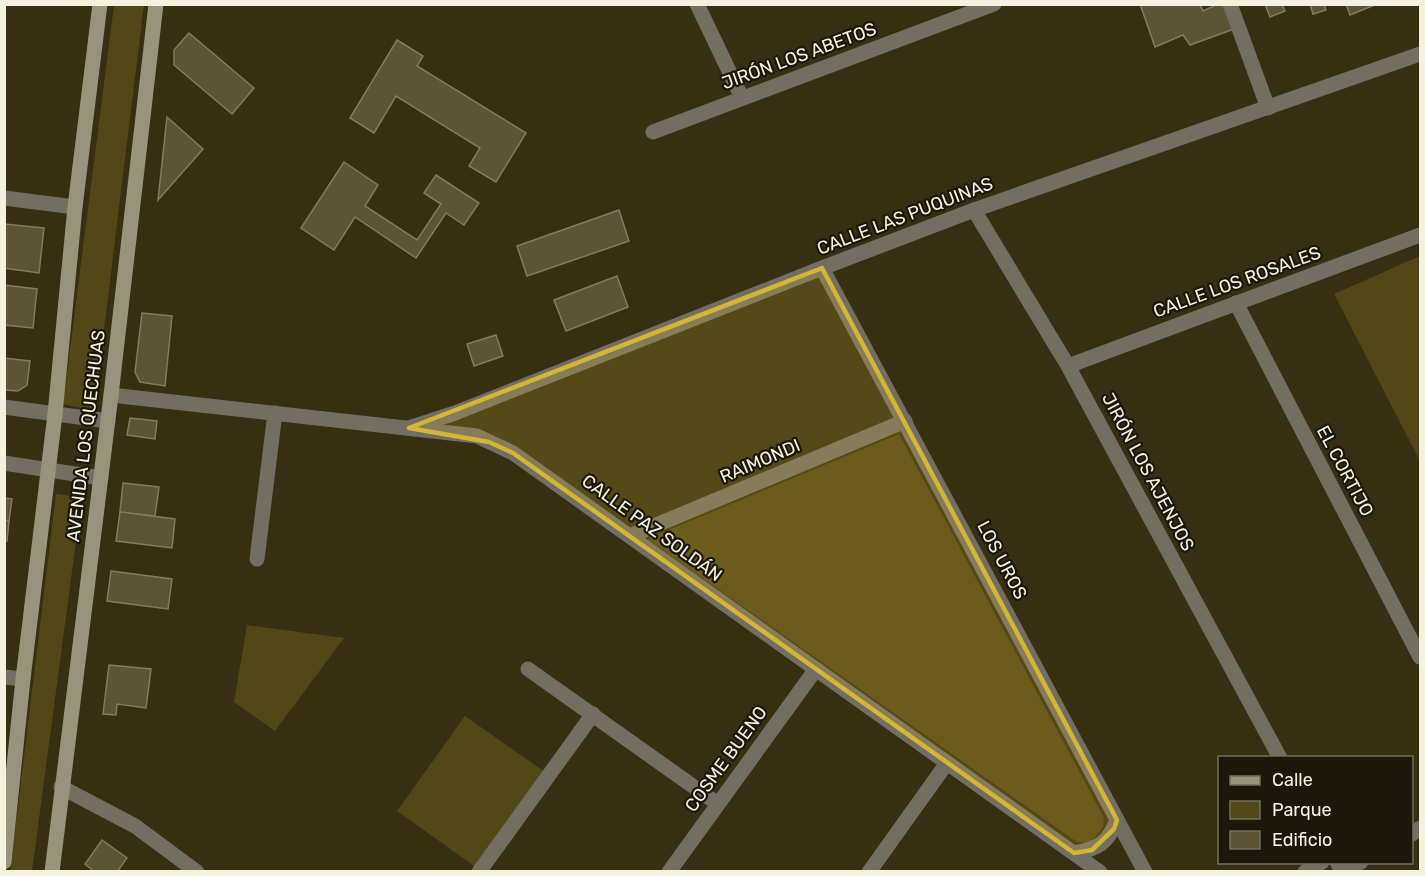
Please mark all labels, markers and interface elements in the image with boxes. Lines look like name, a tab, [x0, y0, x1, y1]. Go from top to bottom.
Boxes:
street label: JIRÓN LOS ABETOS	[719, 18, 879, 94]
street label: CALLE LAS PUQUINAS	[814, 172, 996, 260]
street label: CALLE LOS ROSALES	[1150, 241, 1324, 323]
street label: AVENIDA LOS QUECHUAS	[62, 329, 110, 543]
street label: JIRÓN LOS AJENJOS	[1097, 389, 1199, 555]
street label: EL CORTIJO	[1312, 422, 1378, 520]
street label: RAIMONDI	[717, 434, 803, 488]
street label: CALLE PAZ SOLDÁN	[578, 470, 726, 586]
street label: LOS UROS	[972, 517, 1032, 603]
street label: COSME BUENO	[680, 702, 772, 816]
legend	[1218, 756, 1413, 864]
text: Calle	[1272, 769, 1313, 791]
text: Parque	[1272, 799, 1332, 821]
text: Edificio	[1272, 829, 1332, 851]

